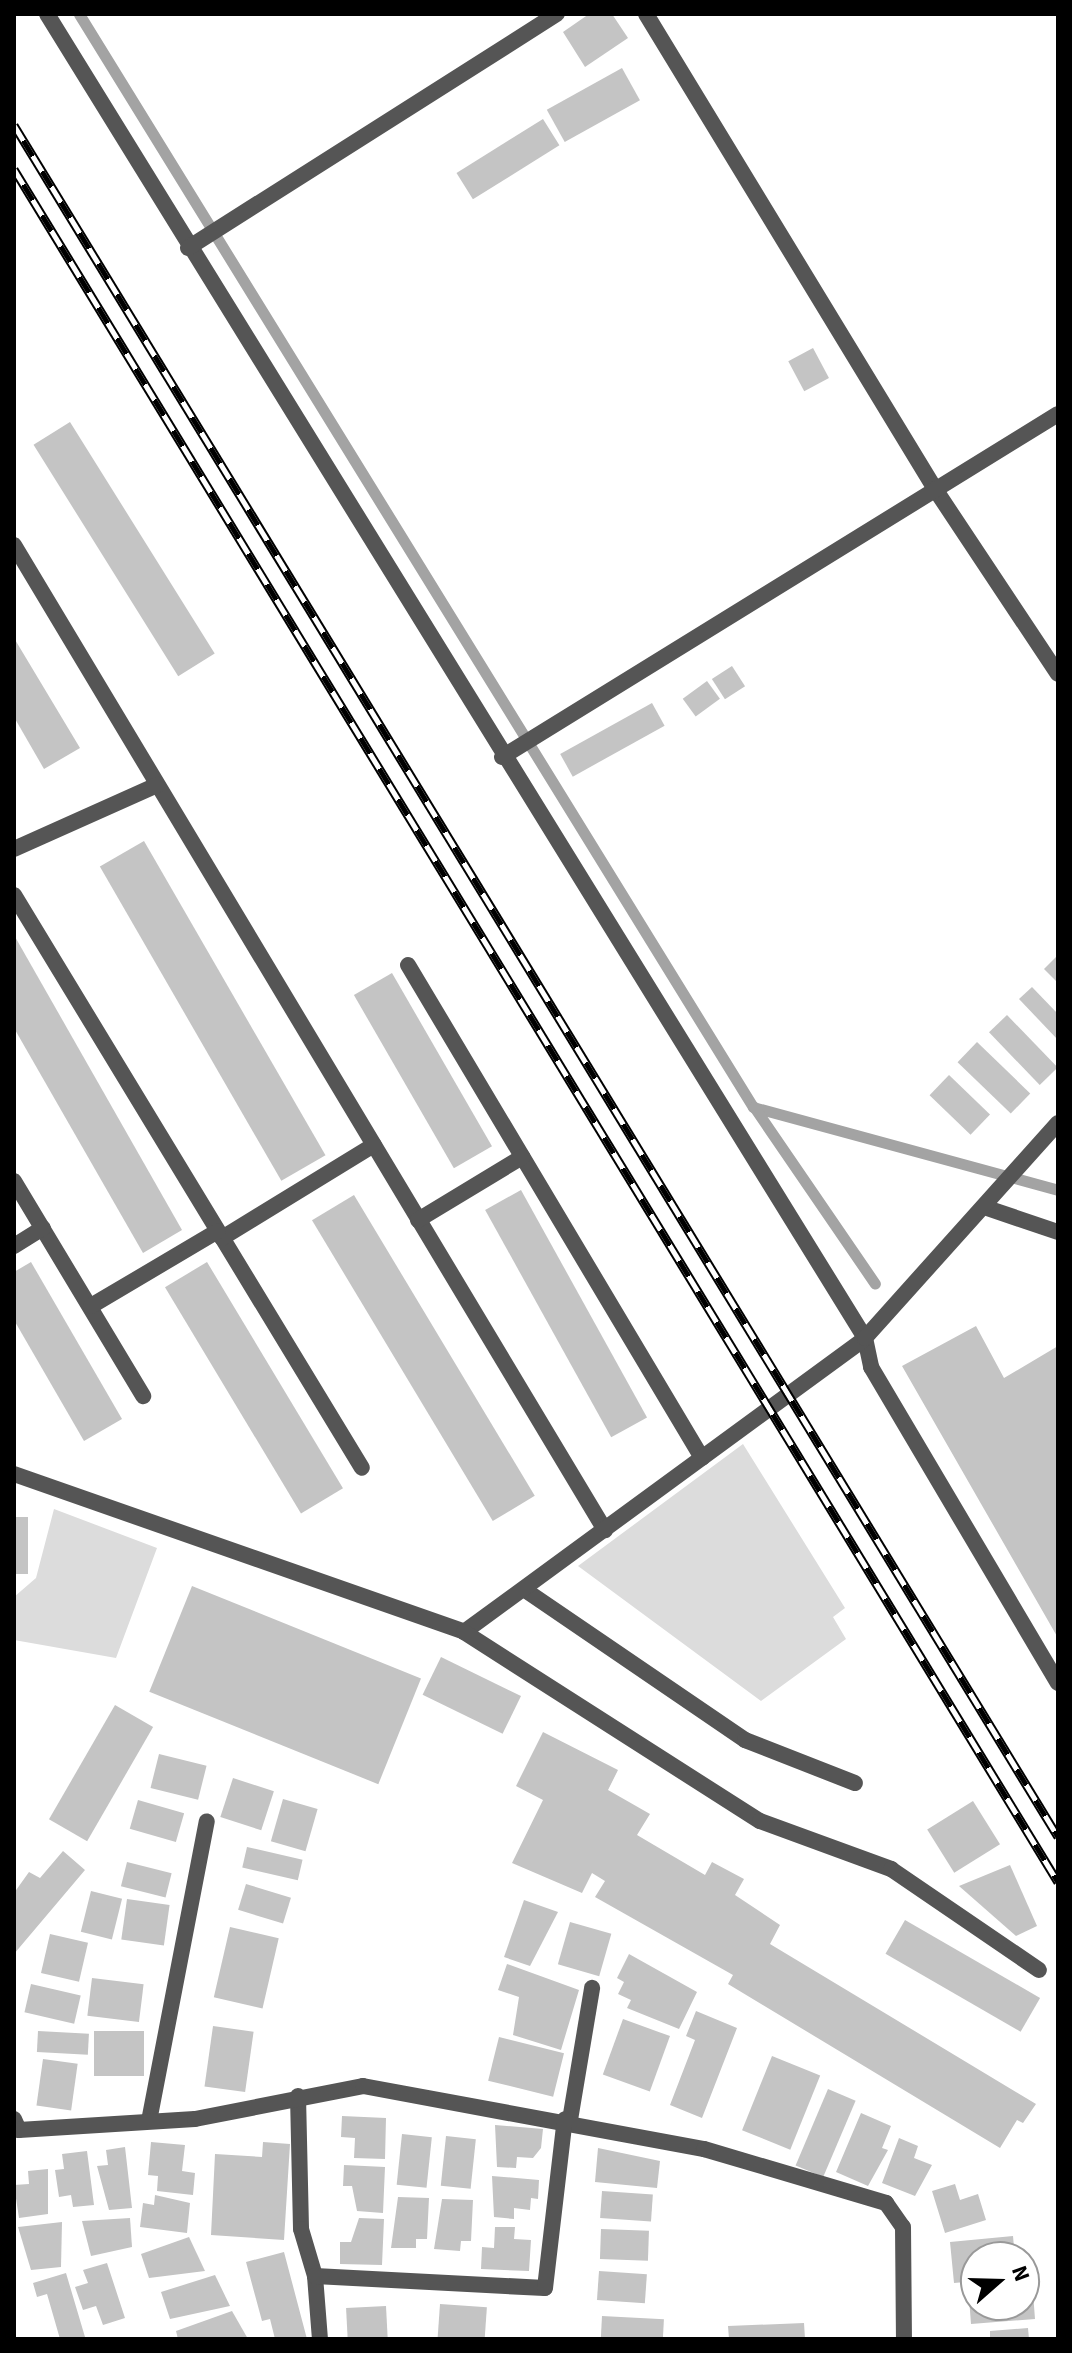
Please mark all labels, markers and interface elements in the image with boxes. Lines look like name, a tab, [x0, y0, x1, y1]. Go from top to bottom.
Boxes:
north arrow	[960, 2241, 1040, 2321]
text: N	[1003, 2261, 1038, 2286]

